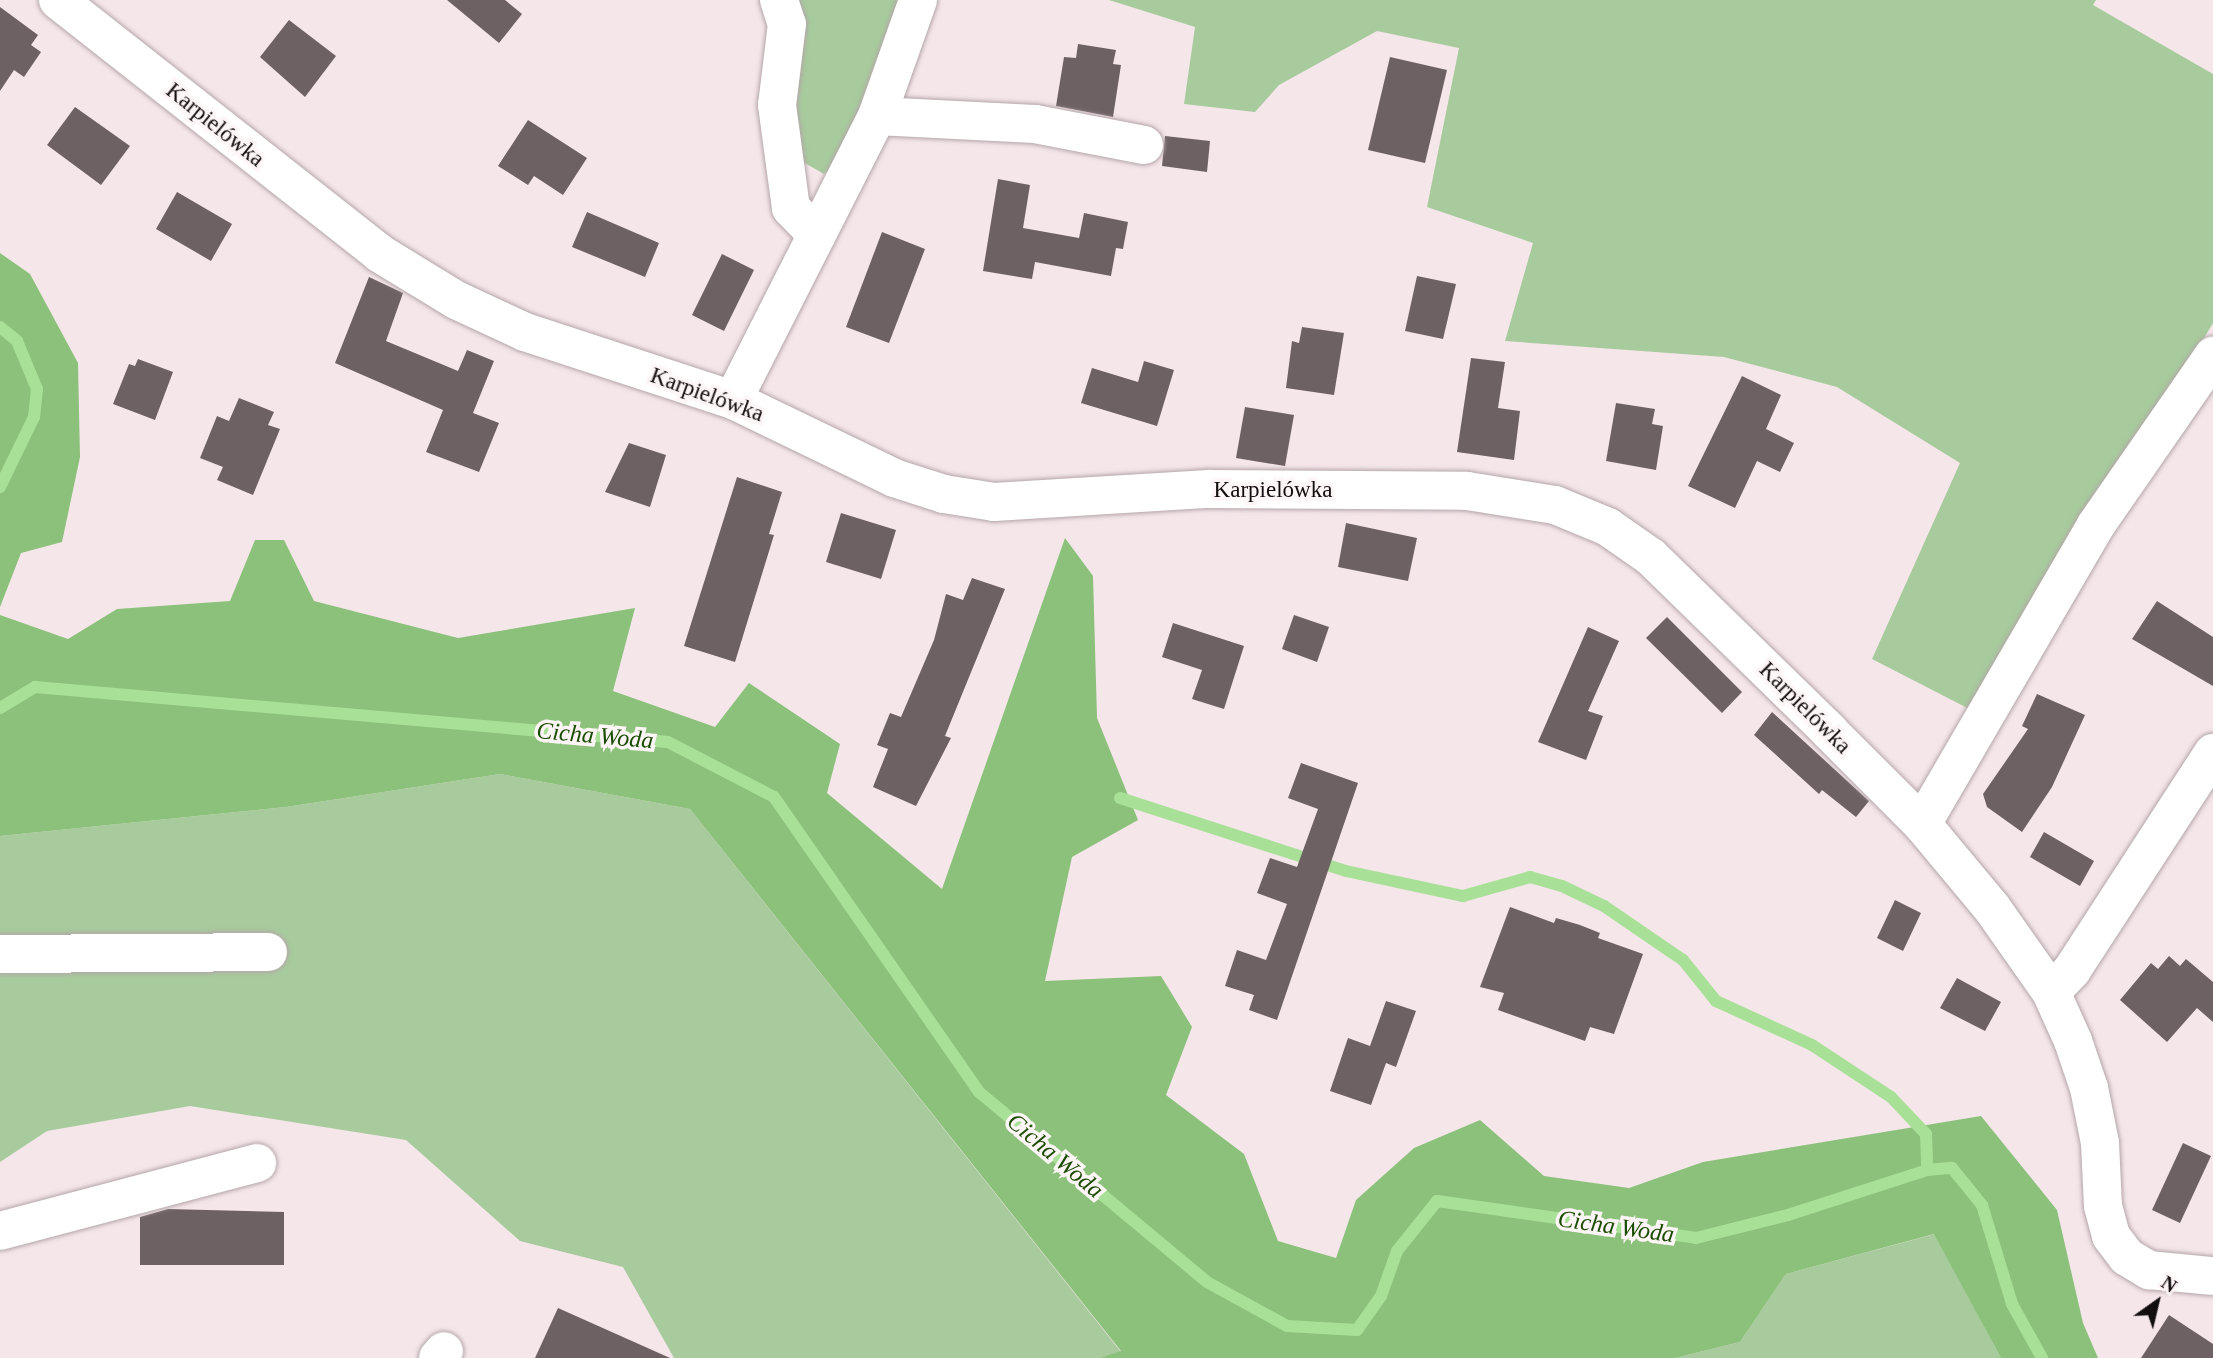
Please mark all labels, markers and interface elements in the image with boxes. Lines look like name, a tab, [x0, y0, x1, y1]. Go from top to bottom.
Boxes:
street label: Karpielówka	[160, 77, 270, 173]
street label: Karpielówka	[646, 362, 768, 428]
street label: Karpielówka	[1214, 476, 1332, 504]
street label: Karpielówka	[1753, 656, 1857, 760]
water label: Cicha Woda	[535, 717, 655, 755]
water label: Cicha Woda	[1001, 1107, 1109, 1205]
water label: Cicha Woda	[1556, 1205, 1676, 1249]
north arrow	[2122, 1267, 2192, 1337]
text: N	[2157, 1272, 2181, 1297]

